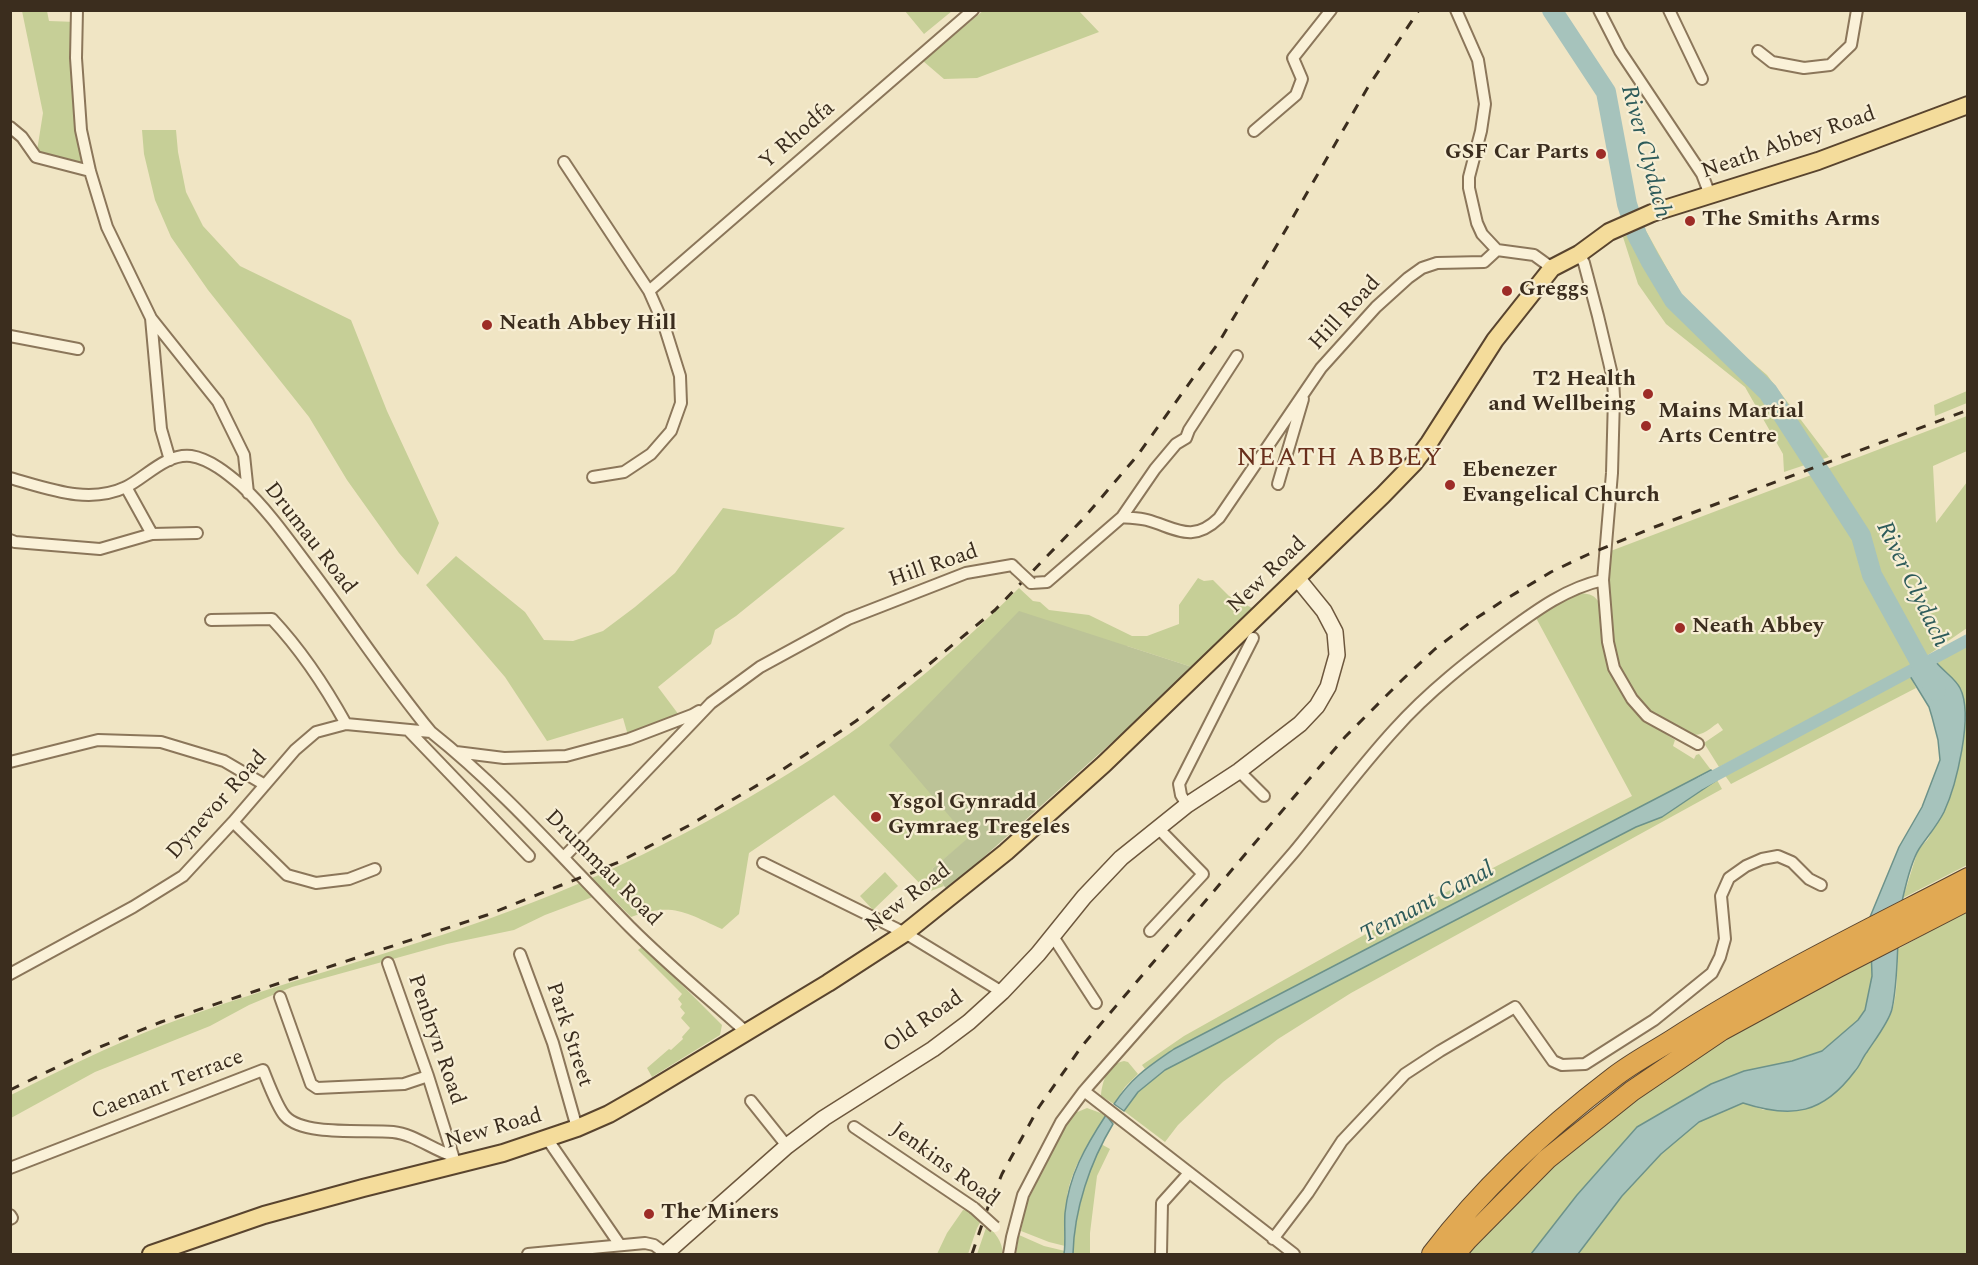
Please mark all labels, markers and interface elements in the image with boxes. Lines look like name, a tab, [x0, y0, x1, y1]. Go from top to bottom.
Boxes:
water label: River Clydach	[1612, 82, 1676, 222]
street label: Y Rhodfa	[755, 96, 841, 176]
street label: Neath Abbey Road	[1699, 102, 1879, 186]
place label: GSF Car Parts	[1445, 141, 1589, 167]
marker: GSF Car Parts	[1594, 147, 1608, 161]
place label: The Smiths Arms	[1702, 208, 1880, 234]
marker: The Smiths Arms	[1683, 214, 1697, 228]
street label: Hill Road	[1305, 271, 1387, 357]
place label: Greggs	[1519, 278, 1589, 304]
marker: Greggs	[1500, 284, 1514, 298]
place label: Neath Abbey Hill	[499, 312, 676, 338]
marker: Neath Abbey Hill	[480, 318, 494, 332]
place label: T2 Health and Wellbeing	[1488, 368, 1636, 420]
marker: T2 Health and Wellbeing	[1641, 387, 1655, 401]
place label: Mains Martial Arts Centre	[1658, 400, 1804, 452]
marker: Mains Martial Arts Centre	[1639, 419, 1653, 433]
district label: NEATH ABBEY	[1237, 444, 1443, 476]
place label: Ebenezer Evangelical Church	[1462, 459, 1660, 511]
street label: Drumau Road	[257, 478, 361, 600]
marker: Ebenezer Evangelical Church	[1443, 478, 1457, 492]
water label: River Clydach	[1868, 517, 1954, 653]
street label: New Road	[1223, 532, 1313, 620]
street label: Hill Road	[886, 539, 982, 595]
place label: Neath Abbey	[1692, 615, 1824, 641]
marker: Neath Abbey	[1673, 621, 1687, 635]
street label: Dynevor Road	[162, 746, 274, 866]
place label: Ysgol Gynradd Gymraeg Tregeles	[888, 791, 1070, 842]
street label: Drummau Road	[538, 805, 666, 933]
marker: Ysgol Gynradd Gymraeg Tregeles	[869, 810, 883, 824]
water label: Tennant Canal	[1356, 857, 1500, 951]
street label: New Road	[861, 858, 957, 940]
street label: Penbryn Road	[400, 971, 470, 1109]
street label: Park Street	[539, 979, 597, 1091]
street label: Old Road	[879, 986, 969, 1060]
street label: Caenant Terrace	[88, 1045, 248, 1127]
street label: New Road	[442, 1104, 546, 1156]
street label: Jenkins Road	[885, 1118, 1003, 1214]
place label: The Miners	[661, 1201, 779, 1227]
marker: The Miners	[642, 1207, 656, 1221]

